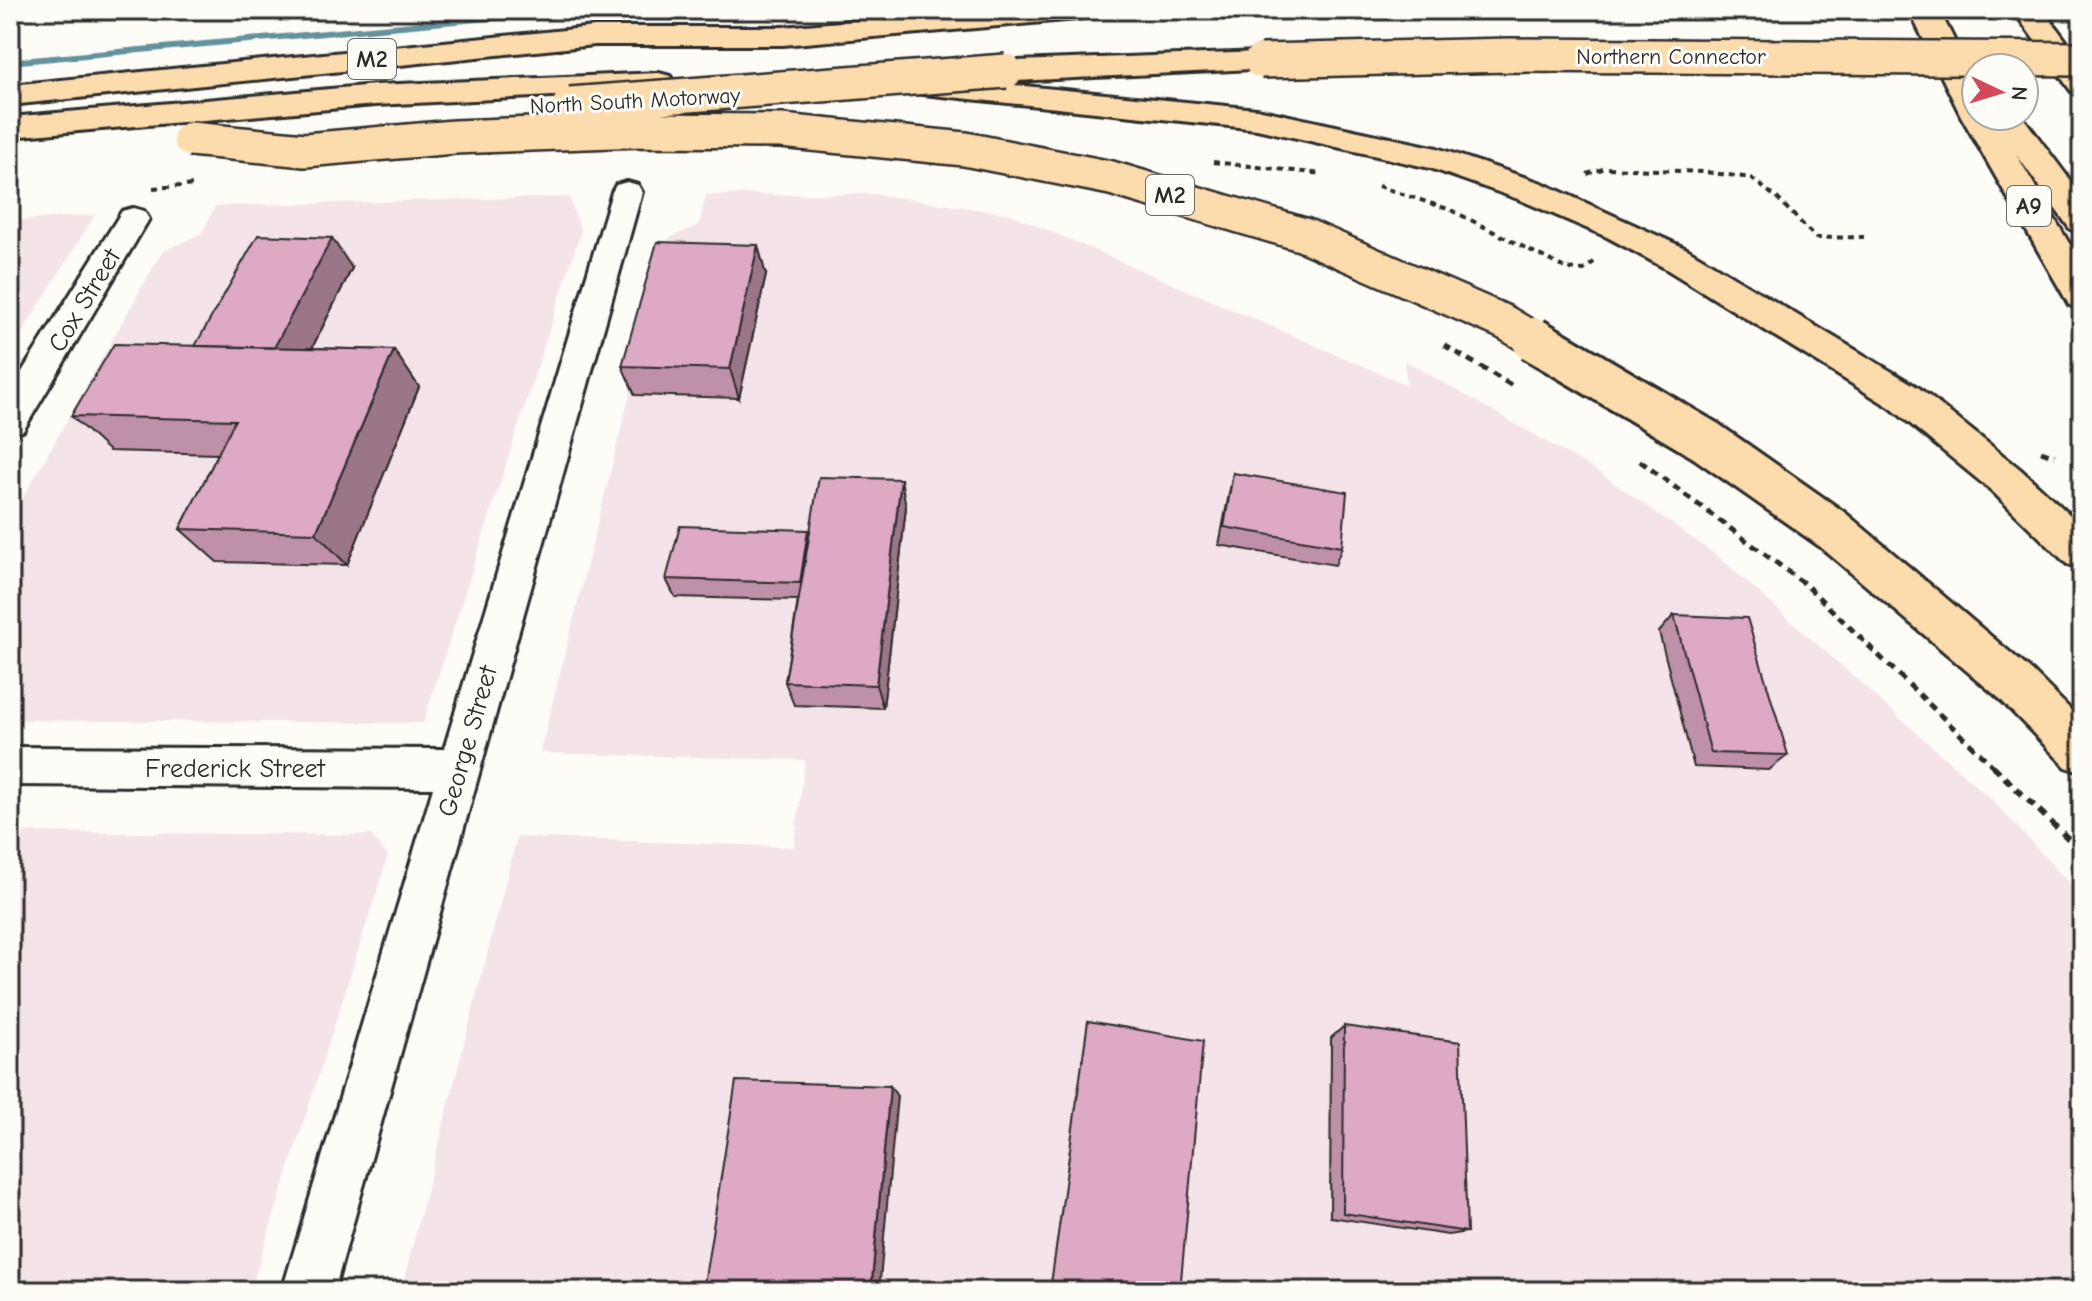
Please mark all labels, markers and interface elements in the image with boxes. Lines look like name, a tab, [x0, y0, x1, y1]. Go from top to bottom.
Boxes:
road number: M2	[348, 39, 396, 79]
street label: Northern Connector	[1576, 44, 1766, 70]
north arrow	[1960, 52, 2040, 132]
street label: North South Motorway	[529, 82, 741, 119]
text: N	[2005, 85, 2032, 101]
road number: M2	[1146, 175, 1194, 215]
road number: A9	[2007, 186, 2051, 226]
street label: Cox Street	[42, 242, 128, 358]
street label: George Street	[432, 661, 504, 820]
street label: Frederick Street	[145, 754, 326, 784]

